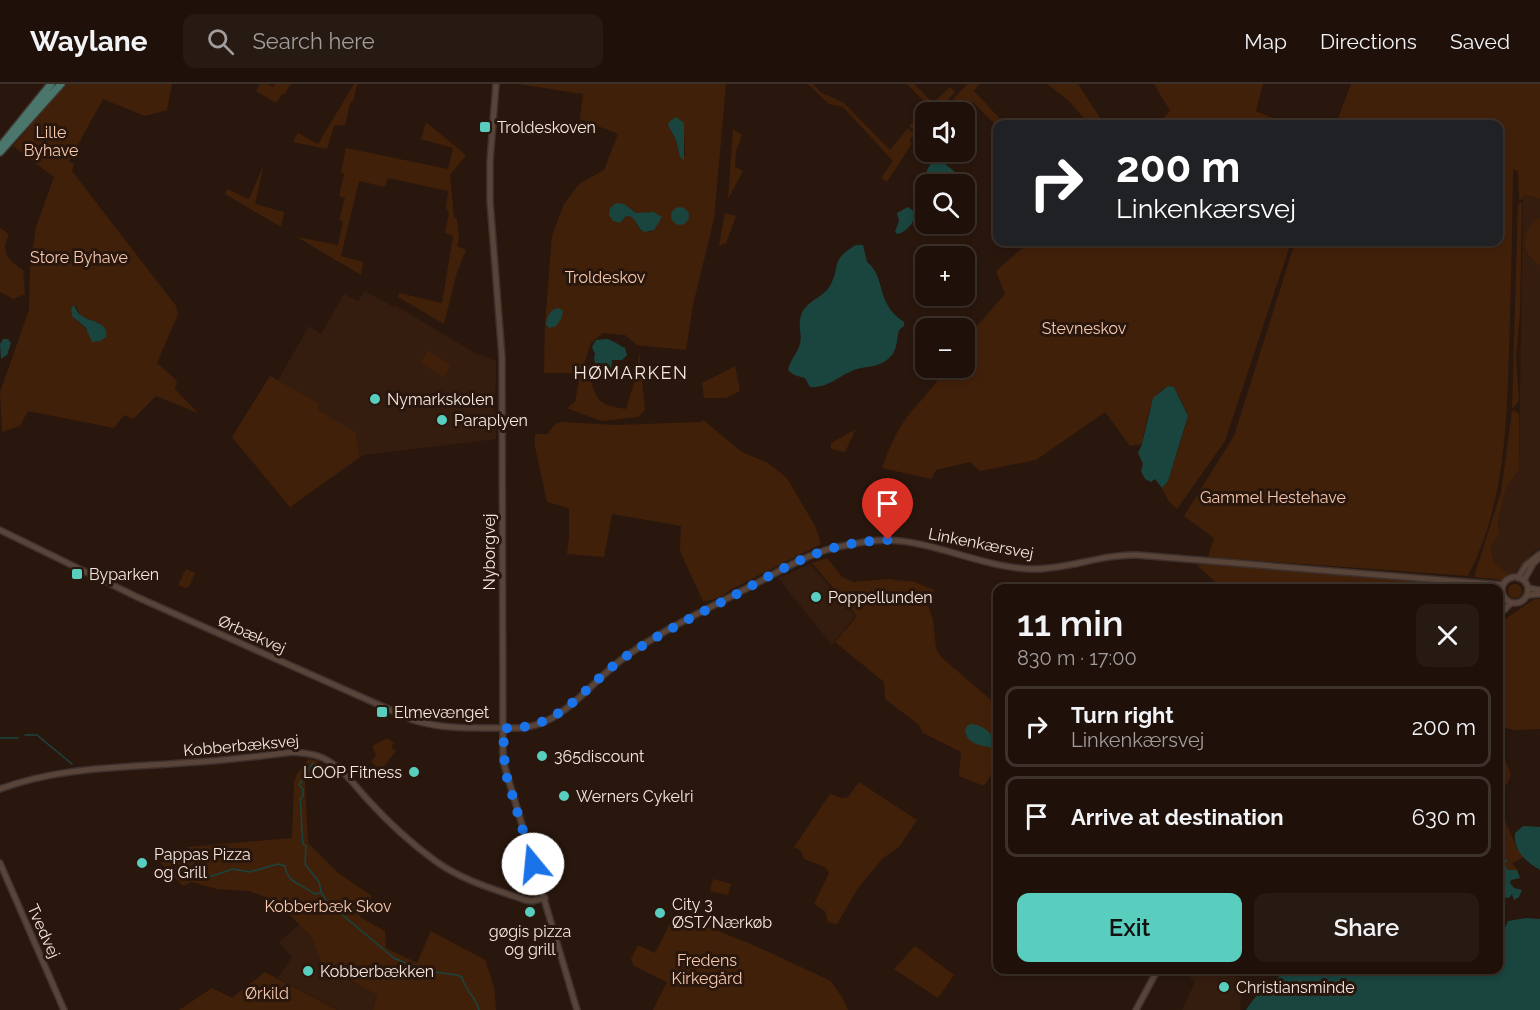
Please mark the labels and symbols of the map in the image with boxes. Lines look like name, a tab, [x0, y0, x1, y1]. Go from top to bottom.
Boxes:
place label: Troldeskoven	[497, 118, 596, 137]
marker: Troldeskoven	[478, 120, 492, 134]
park label: Lille Byhave	[24, 123, 78, 160]
park label: Store Byhave	[30, 248, 128, 267]
park label: Troldeskov	[565, 268, 646, 287]
park label: Stevneskov	[1042, 319, 1127, 338]
district label: HØMARKEN	[574, 362, 688, 383]
place label: Nymarkskolen	[387, 390, 494, 409]
marker: Nymarkskolen	[368, 392, 382, 406]
place label: Paraplyen	[454, 411, 528, 430]
marker: Paraplyen	[435, 413, 449, 427]
pin	[862, 478, 913, 540]
park label: Gammel Hestehave	[1200, 488, 1346, 507]
street label: Nyborgvej	[480, 514, 499, 590]
street label: Linkenkærsvej	[927, 524, 1035, 563]
place label: Byparken	[89, 565, 159, 584]
marker: Byparken	[70, 567, 84, 581]
place label: Poppellunden	[828, 588, 933, 607]
marker: Poppellunden	[809, 590, 823, 604]
street label: Ørbækvej	[215, 611, 289, 658]
place label: Elmevænget	[394, 703, 490, 722]
marker: Elmevænget	[375, 705, 389, 719]
street label: Kobberbæksvej	[182, 731, 300, 760]
place label: 365discount	[554, 747, 645, 766]
marker: 365discount	[535, 749, 549, 763]
place label: LOOP Fitness	[303, 763, 402, 782]
marker: LOOP Fitness	[407, 765, 421, 779]
place label: Werners Cykelri	[576, 787, 693, 806]
marker: Werners Cykelri	[557, 789, 571, 803]
position arrow	[501, 832, 565, 896]
place label: Pappas Pizza og Grill	[154, 845, 251, 882]
marker: Pappas Pizza og Grill	[135, 856, 149, 870]
place label: City 3 ØST/Nærkøb	[672, 895, 772, 932]
park label: Kobberbæk Skov	[265, 897, 392, 916]
street label: Tvedvej	[23, 901, 64, 961]
marker: gøgis pizza og grill	[523, 905, 537, 919]
marker: City 3 ØST/Nærkøb	[653, 906, 667, 920]
place label: gøgis pizza og grill	[489, 922, 571, 959]
park label: Fredens Kirkegård	[672, 951, 742, 988]
place label: Kobberbækken	[320, 962, 434, 981]
marker: Kobberbækken	[301, 964, 315, 978]
place label: Christiansminde	[1236, 978, 1355, 997]
marker: Christiansminde	[1217, 980, 1231, 994]
park label: Ørkild	[245, 984, 289, 1003]

